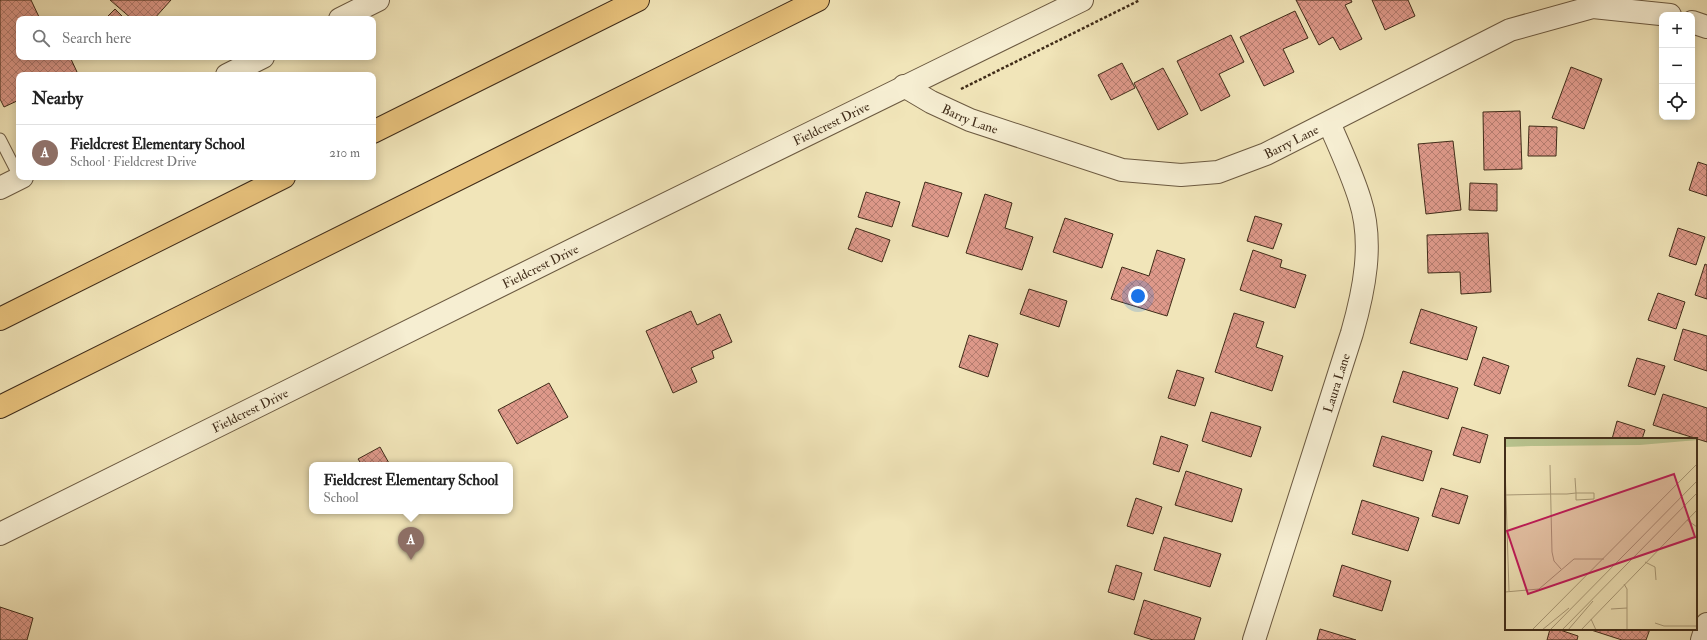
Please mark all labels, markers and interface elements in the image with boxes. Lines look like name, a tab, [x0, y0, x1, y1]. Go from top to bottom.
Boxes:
map controls	[1659, 12, 1695, 120]
button: +	[1659, 12, 1695, 48]
search box	[16, 16, 376, 60]
icon: search	[30, 27, 52, 49]
text: Search here	[62, 29, 131, 48]
button: −	[1659, 48, 1695, 84]
button: locate	[1659, 84, 1695, 120]
text: Nearby	[32, 88, 83, 109]
street label: Fieldcrest Drive	[790, 98, 873, 149]
street label: Barry Lane	[939, 101, 1000, 138]
street label: Barry Lane	[1262, 121, 1322, 163]
text: Fieldcrest Elementary School	[70, 135, 245, 154]
text: A	[41, 145, 49, 161]
text: 210 m	[329, 145, 360, 161]
text: School · Fieldcrest Drive	[70, 154, 196, 170]
street label: Fieldcrest Drive	[500, 241, 582, 292]
your location	[1128, 286, 1148, 306]
street label: Laura Lane	[1320, 351, 1354, 415]
street label: Fieldcrest Drive	[209, 385, 292, 437]
inset map	[1505, 438, 1697, 630]
popup	[309, 462, 513, 514]
text: Fieldcrest Elementary School	[324, 471, 498, 490]
text: School	[324, 490, 359, 506]
pin: A	[398, 527, 424, 560]

